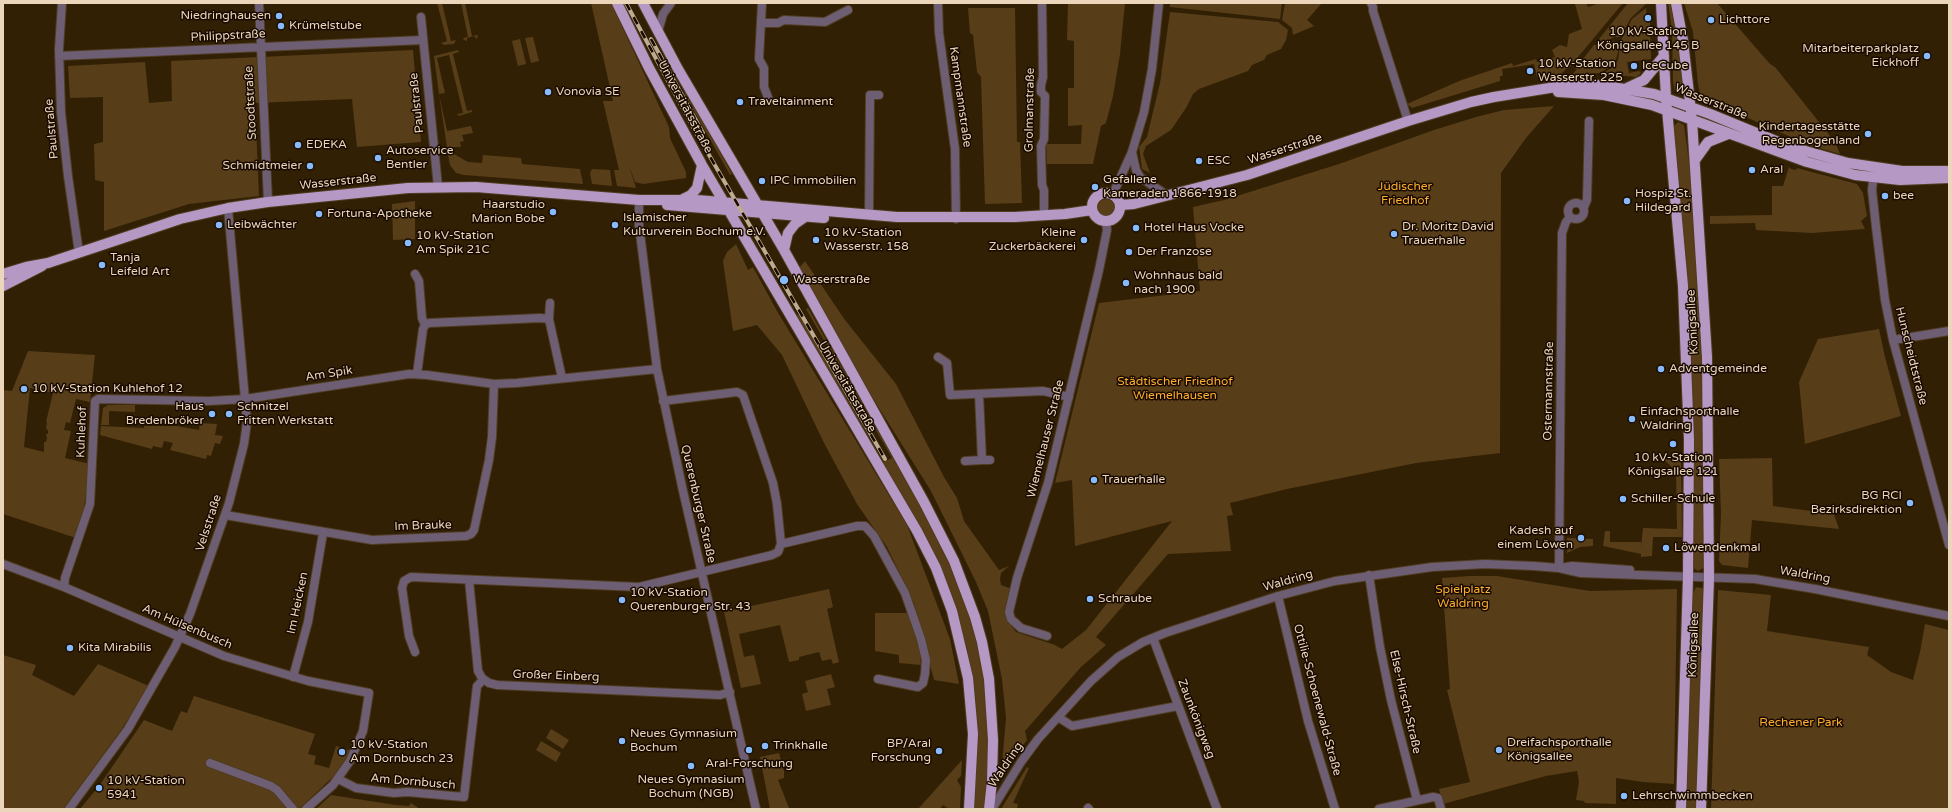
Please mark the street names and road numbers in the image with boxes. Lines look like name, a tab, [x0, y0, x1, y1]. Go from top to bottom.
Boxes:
street label: Philippstraße	[190, 27, 266, 45]
street label: Kampmannstraße	[946, 46, 974, 148]
street label: Universitätsstraße	[655, 58, 715, 156]
street label: Stoodtstraße	[242, 66, 260, 140]
street label: Grolmanstraße	[1022, 68, 1038, 152]
street label: Paulstraße	[407, 72, 427, 134]
street label: Wasserstraße	[1673, 81, 1749, 123]
street label: Paulstraße	[42, 98, 62, 160]
street label: Wasserstraße	[1246, 130, 1324, 168]
street label: Wasserstraße	[299, 171, 377, 193]
street label: Königsallee	[1684, 289, 1702, 355]
street label: Hunscheidtstraße	[1892, 305, 1930, 407]
street label: Universitätsstraße	[815, 339, 879, 435]
street label: Ostermannstraße	[1541, 341, 1557, 441]
street label: Am Spik	[304, 363, 354, 385]
street label: Wiemelhauser Straße	[1024, 378, 1068, 500]
street label: Kuhlehof	[74, 406, 90, 458]
street label: Querenburger Straße	[677, 444, 719, 564]
street label: Velsstraße	[193, 493, 225, 553]
street label: Im Brauke	[394, 518, 452, 534]
street label: Waldring	[1778, 563, 1832, 587]
street label: Waldring	[1261, 567, 1315, 595]
street label: Im Heicken	[284, 571, 312, 635]
street label: Am Hülsenbusch	[140, 602, 234, 652]
street label: Königsallee	[1686, 612, 1702, 678]
street label: Ottilie-Schoenewald-Straße	[1290, 623, 1344, 777]
street label: Else-Hirsch-Straße	[1386, 649, 1424, 755]
street label: Großer Einberg	[512, 667, 600, 685]
street label: Zaunkönigweg	[1174, 677, 1218, 761]
street label: Waldring	[986, 740, 1026, 790]
street label: Am Dornbusch	[370, 771, 456, 793]

